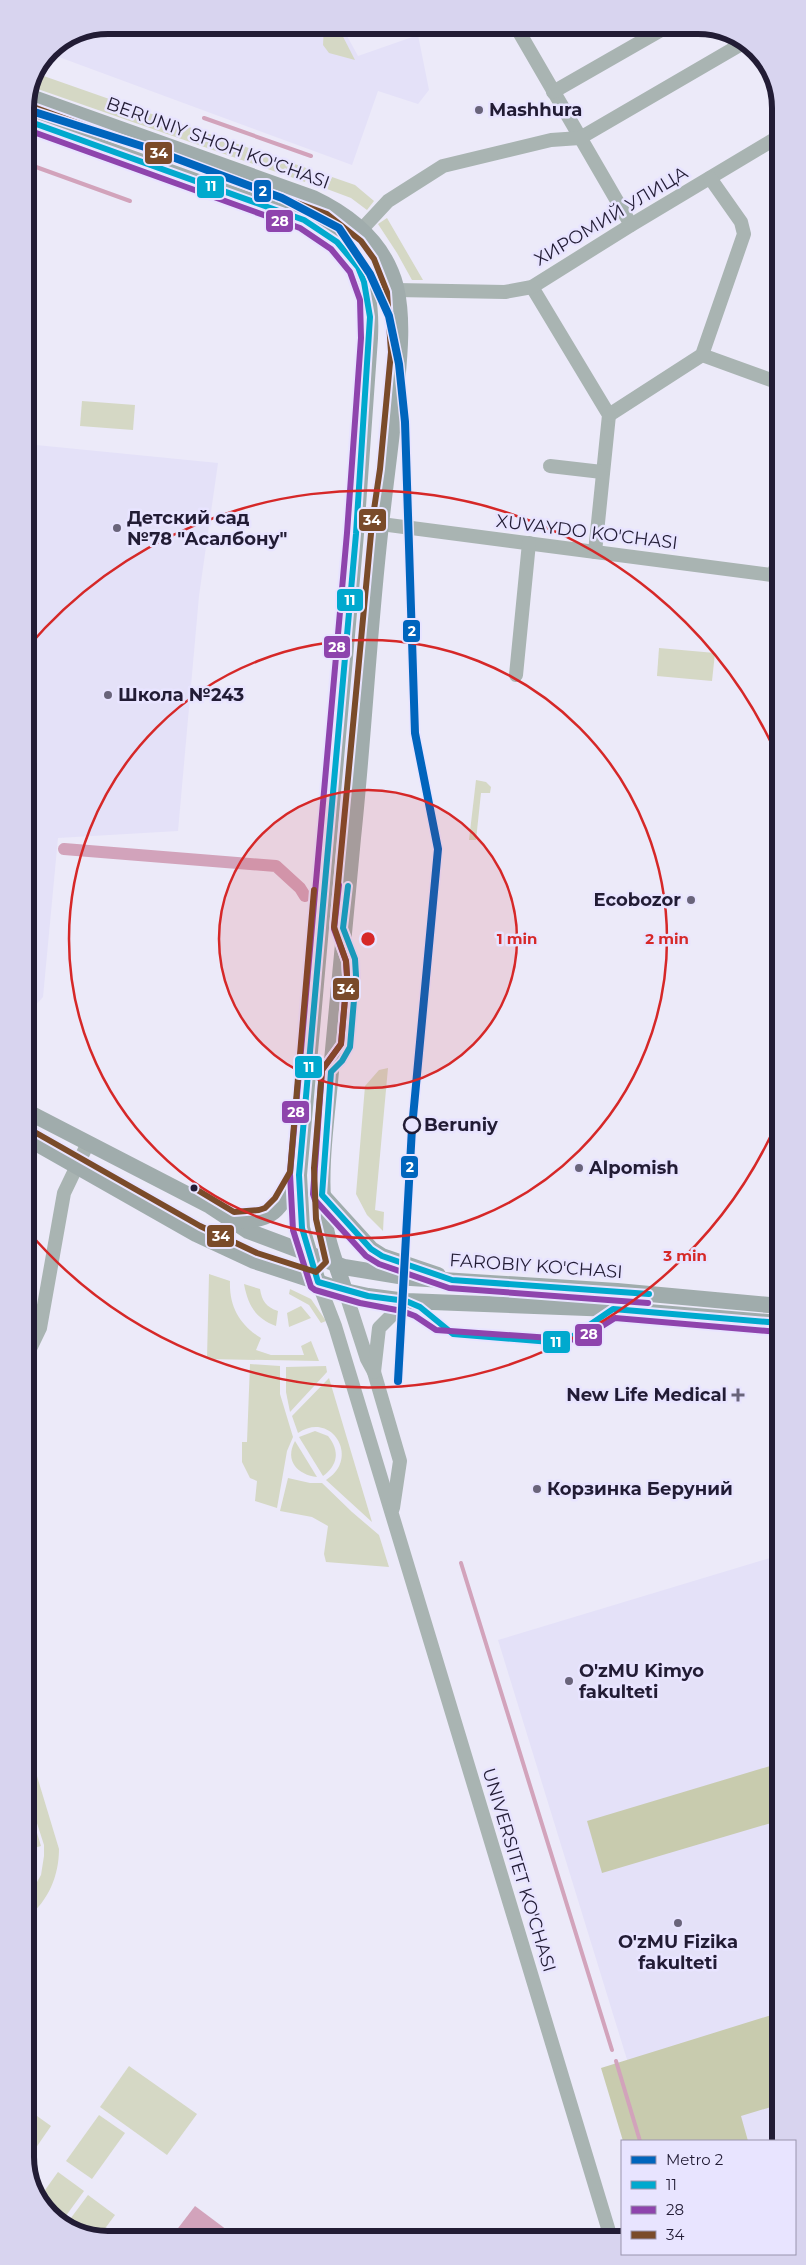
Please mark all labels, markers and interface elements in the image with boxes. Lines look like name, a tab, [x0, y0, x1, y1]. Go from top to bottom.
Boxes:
street label: BERUNIY SHOH KO'CHASI	[103, 92, 333, 194]
place label: Mashhura	[489, 99, 582, 121]
marker: Mashhura	[473, 104, 485, 116]
line badge: 34	[144, 141, 173, 165]
text: 34	[149, 144, 168, 162]
street label: ХИРОМИЙ УЛИЦА	[530, 161, 692, 271]
line badge: 11	[196, 175, 225, 199]
text: 11	[206, 177, 216, 195]
line badge: 2	[253, 179, 272, 203]
text: 2	[259, 182, 267, 200]
line badge: 28	[265, 209, 294, 233]
text: 28	[271, 212, 289, 230]
place label: Детский сад №78 "Асалбону"	[127, 507, 287, 550]
line badge: 34	[358, 508, 387, 532]
street label: XUVAYDO KO'CHASI	[495, 510, 679, 554]
text: 34	[362, 511, 381, 529]
marker: Детский сад №78 "Асалбону"	[111, 522, 123, 534]
line badge: 11	[336, 588, 364, 612]
text: 11	[345, 591, 355, 609]
line badge: 2	[402, 619, 421, 643]
text: 2	[408, 622, 416, 640]
line badge: 28	[323, 635, 351, 659]
text: 28	[328, 638, 346, 656]
place label: Школа №243	[118, 684, 245, 706]
marker: Школа №243	[102, 689, 114, 701]
place label: Ecobozor	[593, 889, 681, 911]
marker: Ecobozor	[685, 894, 697, 906]
text: 1 min	[497, 929, 537, 948]
text: 2 min	[645, 929, 689, 948]
centre of rings	[359, 930, 377, 948]
line badge: 34	[332, 977, 360, 1001]
text: 34	[336, 980, 355, 998]
line badge: 11	[294, 1055, 323, 1079]
text: 11	[304, 1058, 314, 1076]
line badge: 28	[281, 1100, 310, 1124]
text: 28	[287, 1103, 305, 1121]
place label: Beruniy	[424, 1114, 498, 1136]
marker: Beruniy	[403, 1116, 421, 1134]
line badge: 2	[400, 1155, 419, 1179]
place label: Alpomish	[588, 1157, 679, 1179]
text: 2	[406, 1158, 414, 1176]
marker: Alpomish	[573, 1162, 585, 1174]
unlabelled marker	[189, 1183, 199, 1193]
line badge: 34	[206, 1224, 235, 1248]
text: 34	[211, 1227, 230, 1245]
text: 3 min	[662, 1246, 707, 1265]
street label: FAROBIY KO'CHASI	[449, 1249, 623, 1283]
line badge: 28	[574, 1323, 603, 1347]
text: 28	[580, 1325, 598, 1343]
line badge: 11	[542, 1330, 571, 1354]
text: 11	[551, 1333, 561, 1351]
place label: New Life Medical	[566, 1384, 727, 1406]
marker: New Life Medical	[731, 1388, 745, 1402]
place label: Корзинка Беруний	[547, 1478, 733, 1500]
marker: Корзинка Беруний	[531, 1483, 543, 1495]
place label: O'zMU Kimyo fakulteti	[579, 1660, 704, 1703]
marker: O'zMU Kimyo fakulteti	[563, 1675, 575, 1687]
street label: UNIVERSITET KO'CHASI	[477, 1765, 561, 1975]
marker: O'zMU Fizika fakulteti	[672, 1917, 684, 1929]
place label: O'zMU Fizika fakulteti	[618, 1931, 738, 1974]
legend	[621, 2140, 796, 2255]
text: Metro 2	[666, 2150, 723, 2169]
text: 11	[666, 2175, 677, 2194]
text: 28	[666, 2200, 684, 2219]
text: 34	[666, 2225, 684, 2244]

